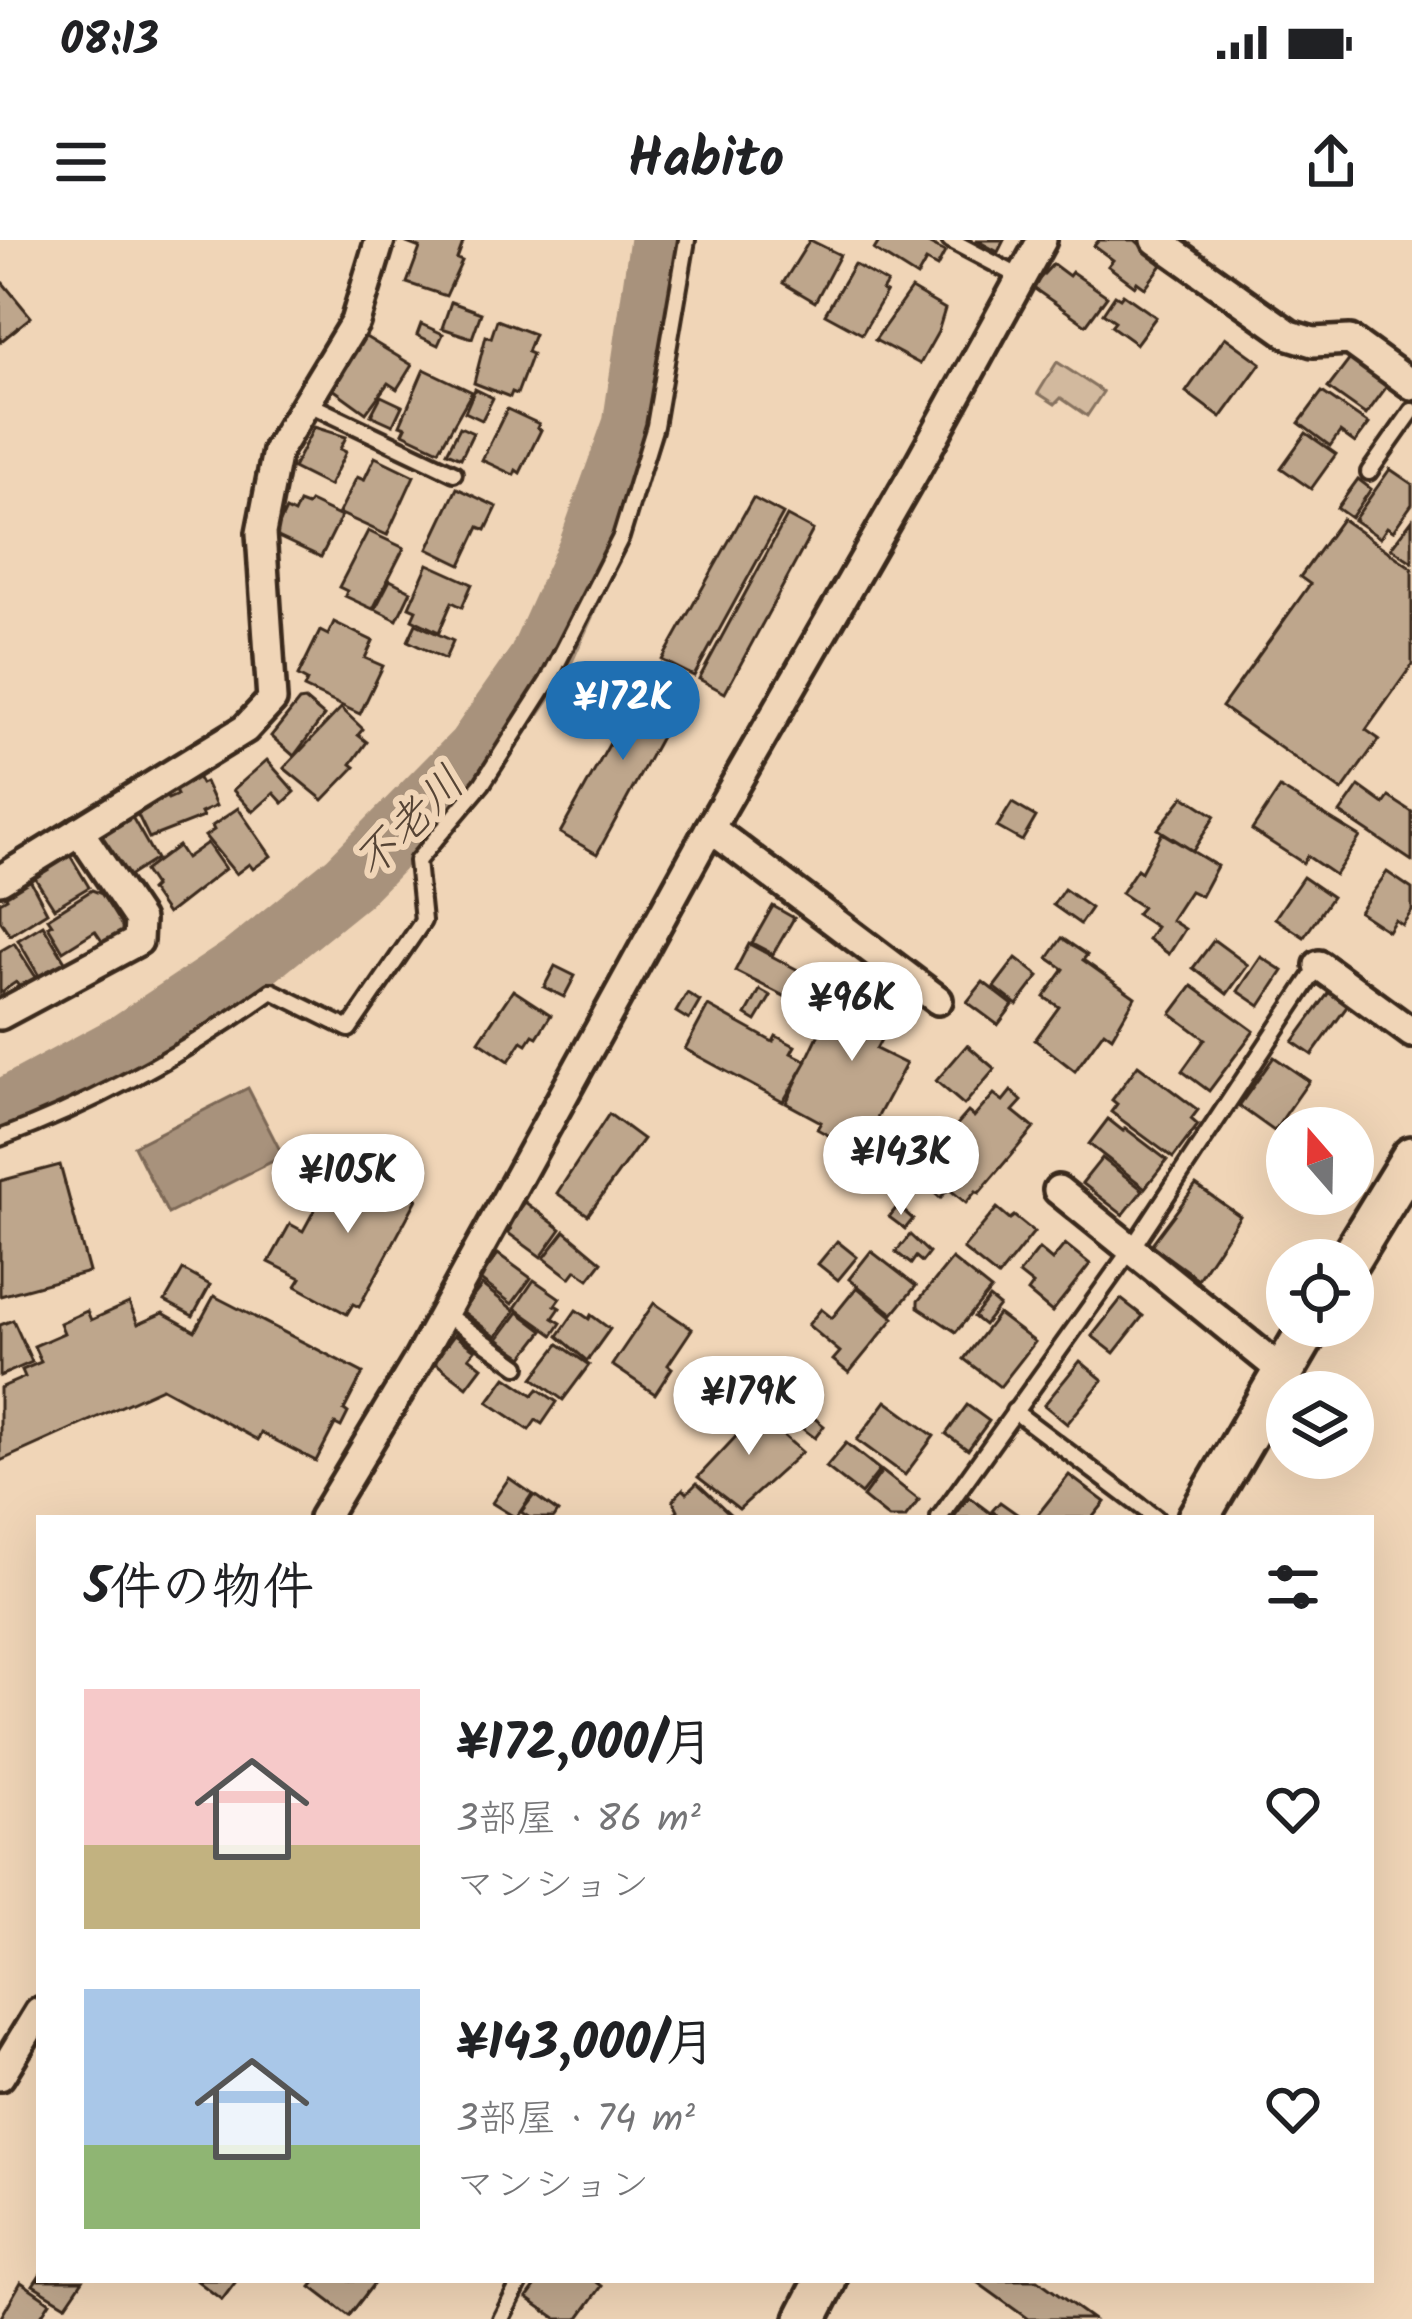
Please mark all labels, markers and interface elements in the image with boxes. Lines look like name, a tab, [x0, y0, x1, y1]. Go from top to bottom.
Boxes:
text: 08:13	[60, 6, 159, 78]
text: Habito	[628, 119, 784, 205]
icon: menu	[48, 129, 114, 195]
icon: share	[1298, 129, 1364, 195]
pin: ¥172K	[539, 661, 707, 763]
text: ¥172K	[573, 669, 673, 731]
water label: 不老川	[338, 751, 484, 897]
pin: ¥96K	[781, 962, 923, 1064]
text: ¥96K	[808, 970, 896, 1032]
north arrow	[1266, 1107, 1374, 1215]
map controls	[1266, 1107, 1374, 1479]
pin: ¥143K	[817, 1116, 985, 1218]
text: ¥143K	[850, 1124, 952, 1186]
pin: ¥105K	[264, 1134, 432, 1236]
text: ¥105K	[299, 1142, 397, 1204]
button: locate	[1266, 1239, 1374, 1347]
pin: ¥179K	[665, 1356, 833, 1458]
text: ¥179K	[700, 1364, 798, 1426]
button: layers	[1266, 1371, 1374, 1479]
text: 5件の物件	[84, 1549, 314, 1630]
icon: filters	[1260, 1554, 1326, 1620]
text: ¥172,000/月	[456, 1705, 714, 1786]
icon: home	[180, 1737, 324, 1881]
icon: heart	[1260, 1776, 1326, 1842]
text: 3部屋 · 86 m²	[456, 1790, 701, 1852]
text: マンション	[456, 1856, 649, 1918]
text: ¥143,000/月	[456, 2005, 716, 2086]
icon: home	[180, 2037, 324, 2181]
icon: heart	[1260, 2076, 1326, 2142]
text: 3部屋 · 74 m²	[456, 2090, 695, 2152]
text: マンション	[456, 2156, 649, 2218]

